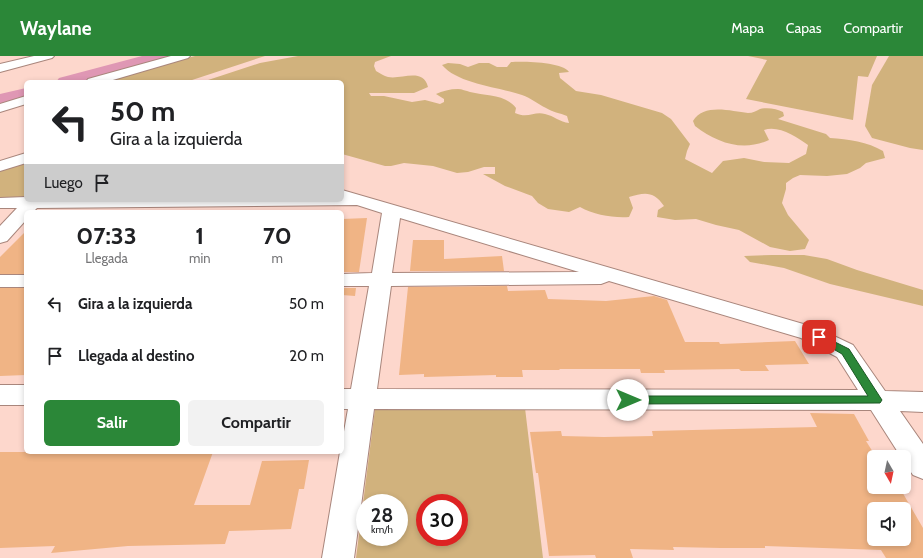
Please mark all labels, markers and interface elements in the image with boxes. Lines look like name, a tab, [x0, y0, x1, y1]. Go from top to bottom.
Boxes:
text: Waylane	[20, 17, 92, 40]
text: Mapa	[731, 19, 764, 37]
text: Capas	[786, 19, 822, 37]
text: Compartir	[844, 19, 903, 37]
text: 50 m	[110, 94, 175, 128]
icon: left	[44, 96, 96, 148]
text: Gira a la izquierda	[110, 128, 242, 150]
icon: arrive	[91, 172, 113, 194]
text: Luego	[44, 174, 83, 192]
text: 07:33	[76, 221, 137, 250]
text: 1	[195, 221, 204, 250]
text: 70	[263, 221, 292, 250]
text: Llegada	[85, 250, 128, 266]
text: min	[189, 250, 210, 266]
text: m	[272, 250, 283, 266]
icon: left	[44, 293, 66, 315]
text: Gira a la izquierda	[78, 295, 192, 313]
text: 50 m	[289, 295, 324, 313]
pin	[802, 320, 836, 354]
icon: arrive	[808, 326, 830, 348]
icon: arrive	[44, 345, 66, 367]
text: Llegada al destino	[78, 347, 194, 365]
text: 20 m	[289, 347, 324, 365]
position arrow	[607, 379, 649, 421]
button: Salir	[44, 400, 180, 446]
button: Compartir	[188, 400, 324, 446]
north arrow	[867, 450, 911, 494]
map controls	[867, 450, 911, 546]
speed limit sign: 30	[416, 494, 468, 546]
button: sound	[867, 502, 911, 546]
text: 28	[371, 503, 393, 527]
text: km/h	[371, 523, 393, 536]

